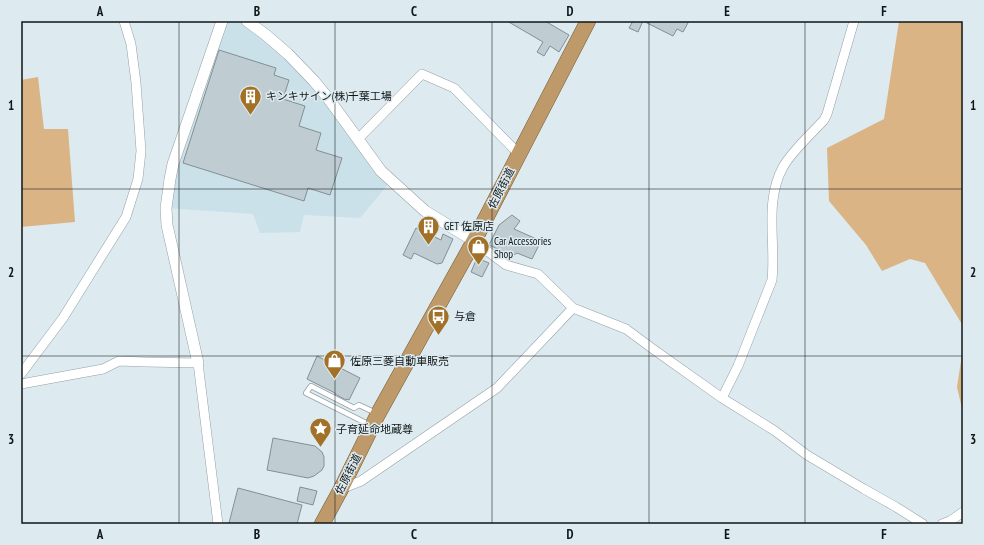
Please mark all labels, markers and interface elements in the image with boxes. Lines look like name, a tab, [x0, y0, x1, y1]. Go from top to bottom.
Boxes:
text: A	[96, 3, 104, 20]
text: B	[254, 3, 260, 20]
text: C	[411, 3, 417, 20]
text: D	[567, 3, 574, 20]
text: E	[724, 3, 730, 20]
text: F	[881, 3, 887, 20]
building icon: キンキサイン(株)千葉工場	[237, 83, 263, 116]
place label: キンキサイン(株)千葉工場	[266, 89, 392, 103]
text: 1	[8, 97, 14, 114]
text: 1	[970, 97, 976, 114]
street label: 佐原街道	[485, 165, 517, 211]
building icon: GET 佐原店	[415, 213, 441, 246]
place label: GET 佐原店	[444, 219, 494, 233]
shop icon: Car Accessories Shop	[465, 234, 491, 267]
place label: Car Accessories Shop	[494, 234, 552, 261]
text: 2	[8, 264, 14, 281]
text: 2	[970, 264, 976, 281]
bus stop icon: 与倉	[425, 303, 451, 336]
place label: 与倉	[454, 309, 476, 323]
shop icon: 佐原三菱自動車販売	[322, 348, 348, 381]
place label: 佐原三菱自動車販売	[350, 354, 449, 368]
place icon: 子育延命地蔵尊	[308, 416, 334, 449]
place label: 子育延命地蔵尊	[336, 422, 413, 436]
text: 3	[8, 431, 14, 448]
text: 3	[970, 431, 976, 448]
street label: 佐原街道	[332, 451, 364, 497]
text: A	[96, 526, 104, 543]
text: B	[254, 526, 260, 543]
text: C	[411, 526, 417, 543]
text: D	[567, 526, 574, 543]
text: E	[724, 526, 730, 543]
text: F	[881, 526, 887, 543]

